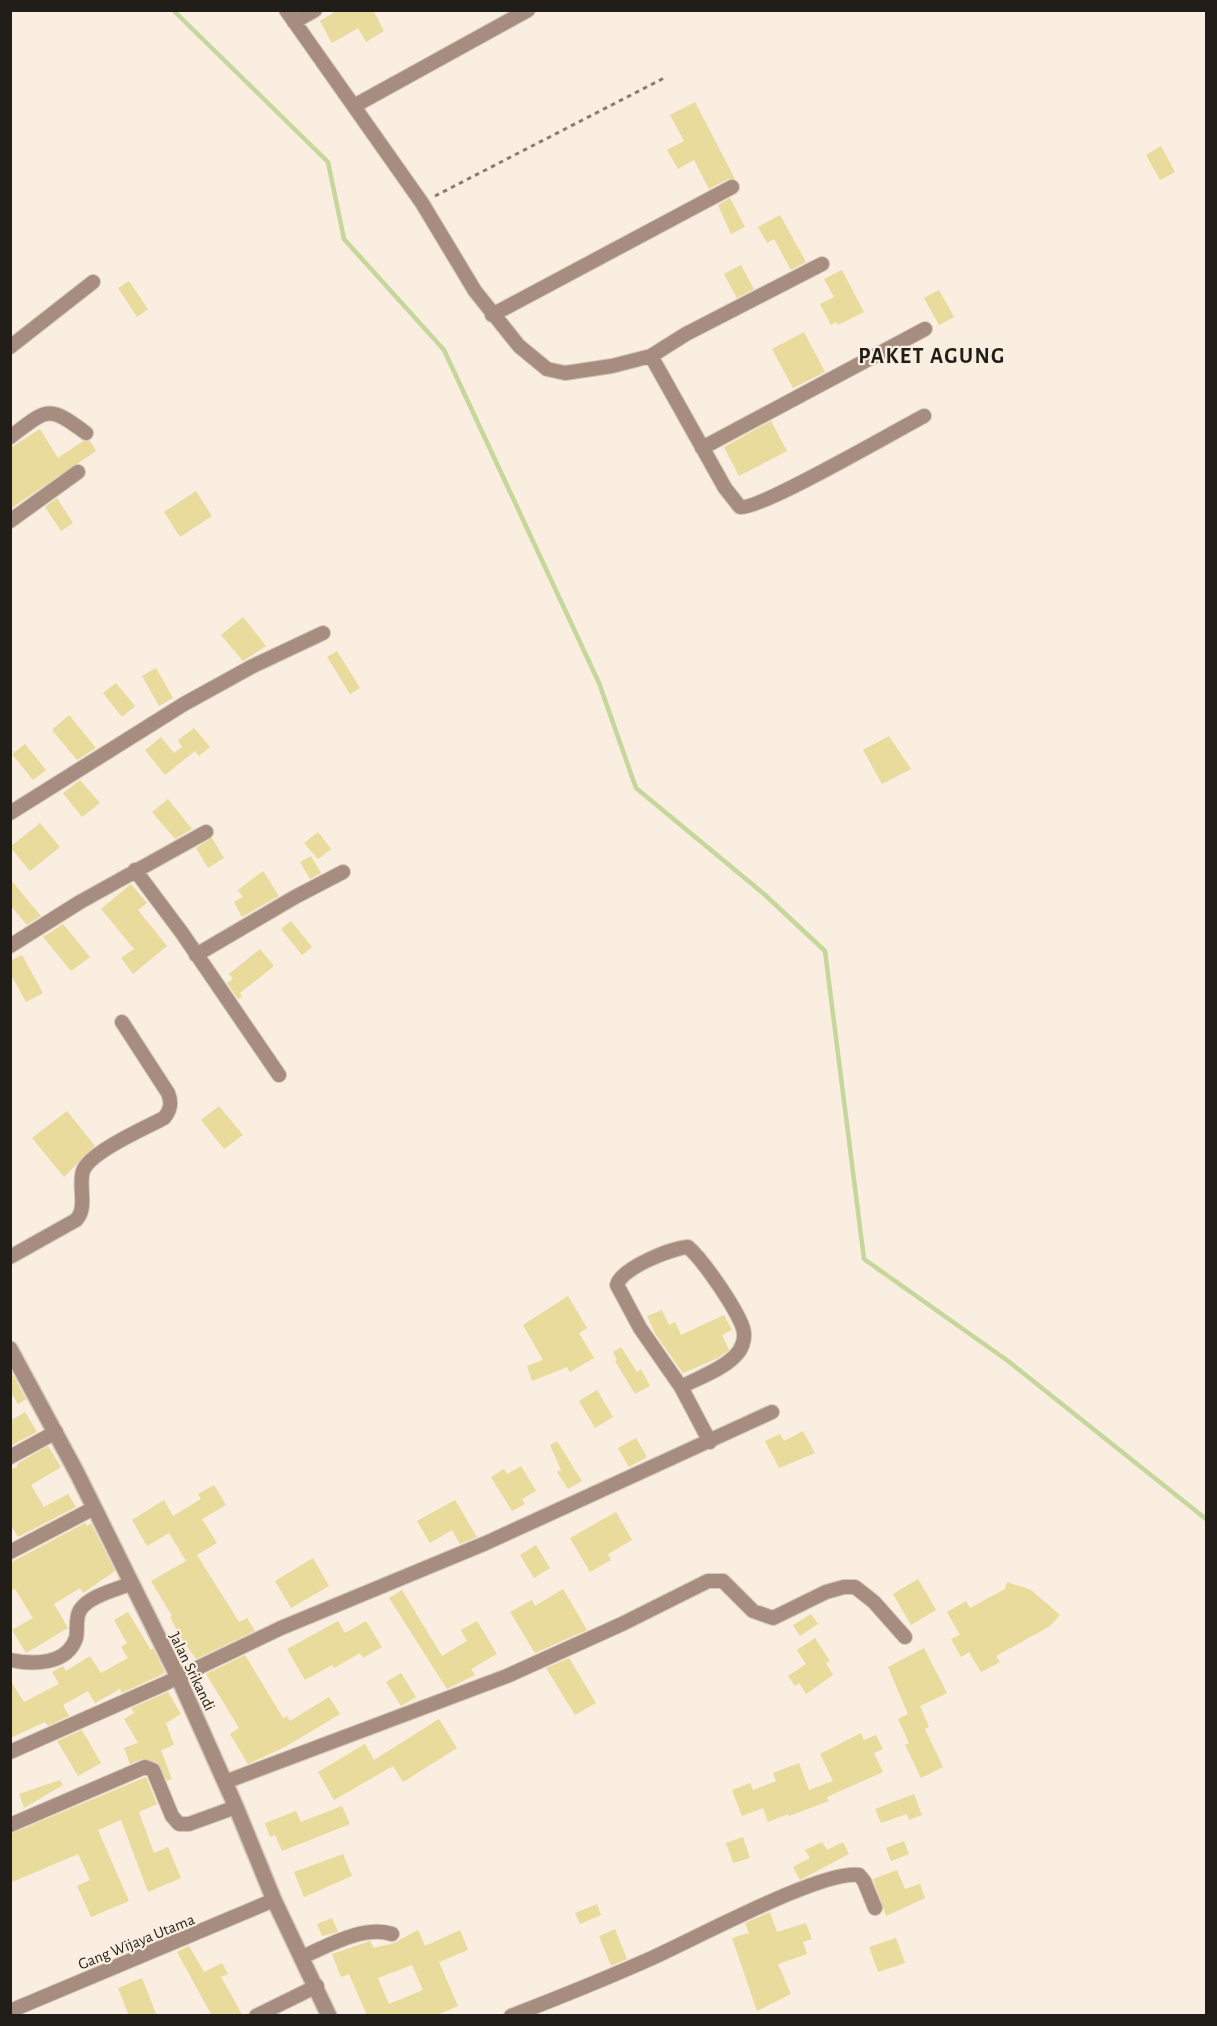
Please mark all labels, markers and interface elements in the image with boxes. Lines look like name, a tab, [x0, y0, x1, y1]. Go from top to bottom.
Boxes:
district label: PAKET AGUNG	[858, 345, 1006, 367]
street label: Jalan Srikandi	[166, 1630, 218, 1713]
street label: Gang Wijaya Utama	[76, 1911, 197, 1974]

